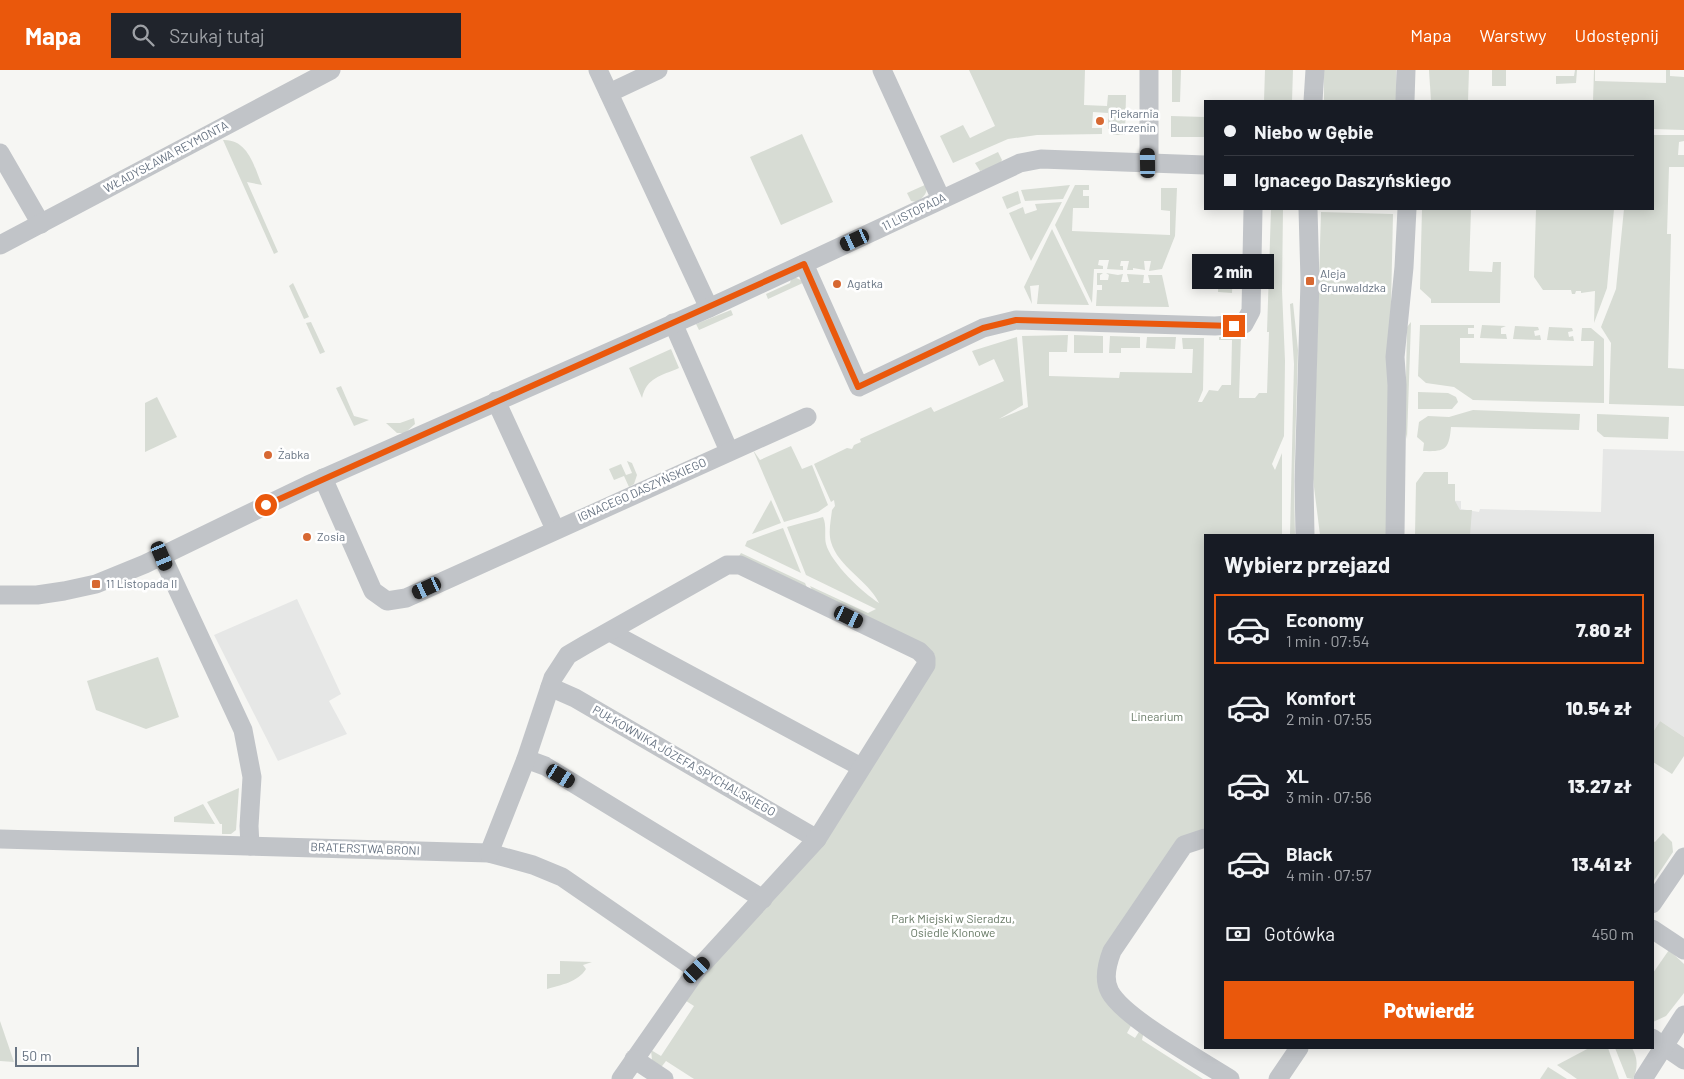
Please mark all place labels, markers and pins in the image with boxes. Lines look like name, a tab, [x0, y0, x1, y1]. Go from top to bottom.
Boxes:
place label: Piekarnia Burzenin	[1110, 106, 1159, 134]
marker: Piekarnia Burzenin	[1094, 115, 1106, 127]
place label: Aleja Grunwaldzka	[1320, 266, 1386, 294]
marker: Aleja Grunwaldzka	[1304, 275, 1316, 287]
place label: Agatka	[847, 276, 883, 290]
marker: Agatka	[831, 278, 843, 290]
place label: Żabka	[278, 447, 309, 461]
marker: Żabka	[262, 449, 274, 461]
place label: Zosia	[317, 529, 345, 543]
marker: Zosia	[301, 531, 313, 543]
place label: 11 Listopada II	[106, 576, 177, 590]
marker: 11 Listopada II	[90, 578, 102, 590]

